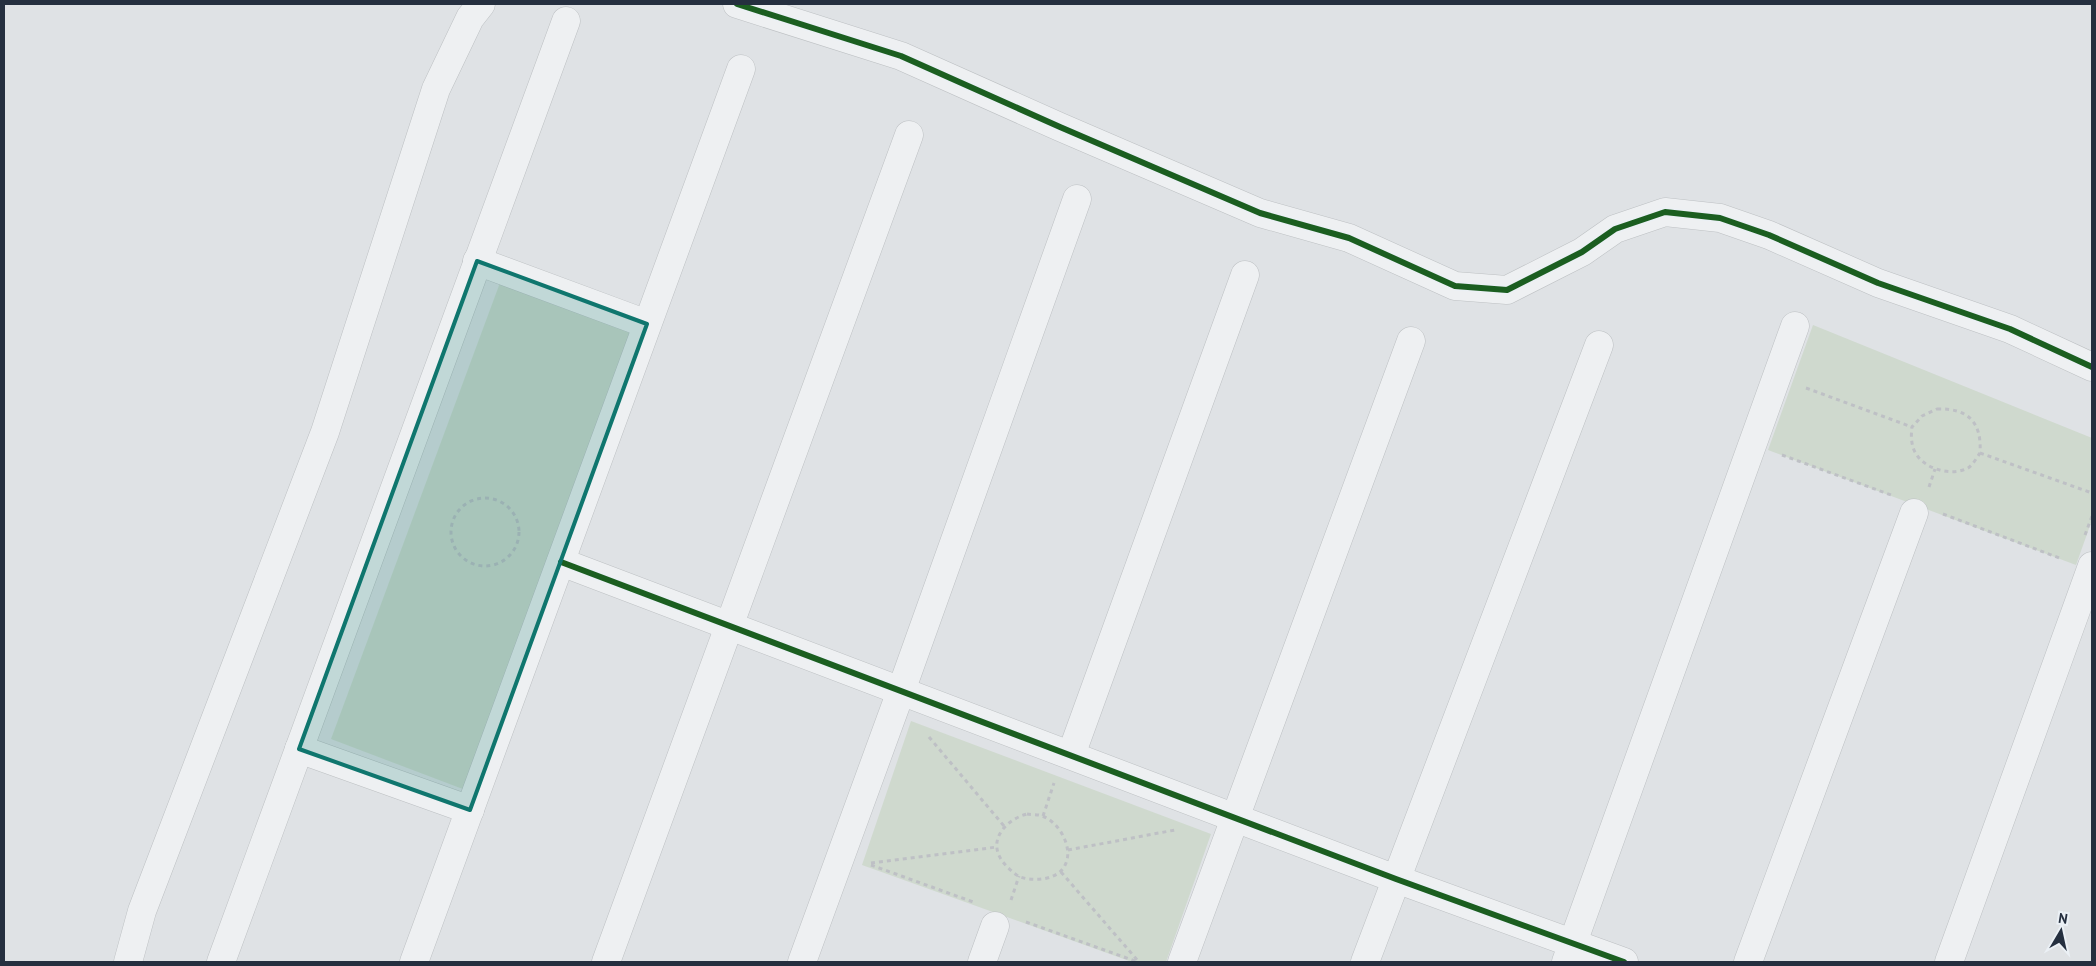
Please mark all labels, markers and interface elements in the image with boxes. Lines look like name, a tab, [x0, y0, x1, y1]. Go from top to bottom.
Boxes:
north arrow	[2036, 906, 2086, 956]
text: N	[2057, 909, 2069, 928]

